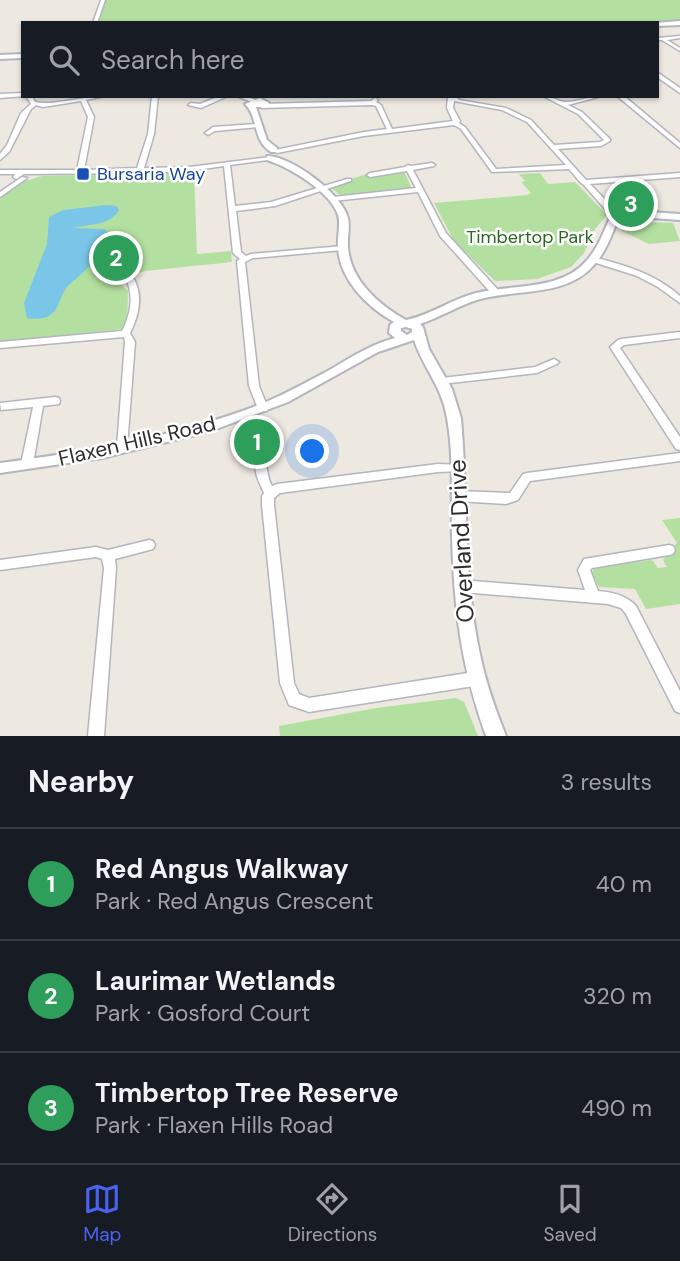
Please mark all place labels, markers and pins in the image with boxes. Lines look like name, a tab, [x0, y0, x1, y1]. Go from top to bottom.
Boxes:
place label: Bursaria Way	[97, 162, 205, 186]
marker: Bursaria Way	[75, 166, 91, 182]
pin: 3	[608, 178, 654, 230]
pin: 2	[93, 232, 139, 284]
pin: 1	[234, 416, 280, 468]

